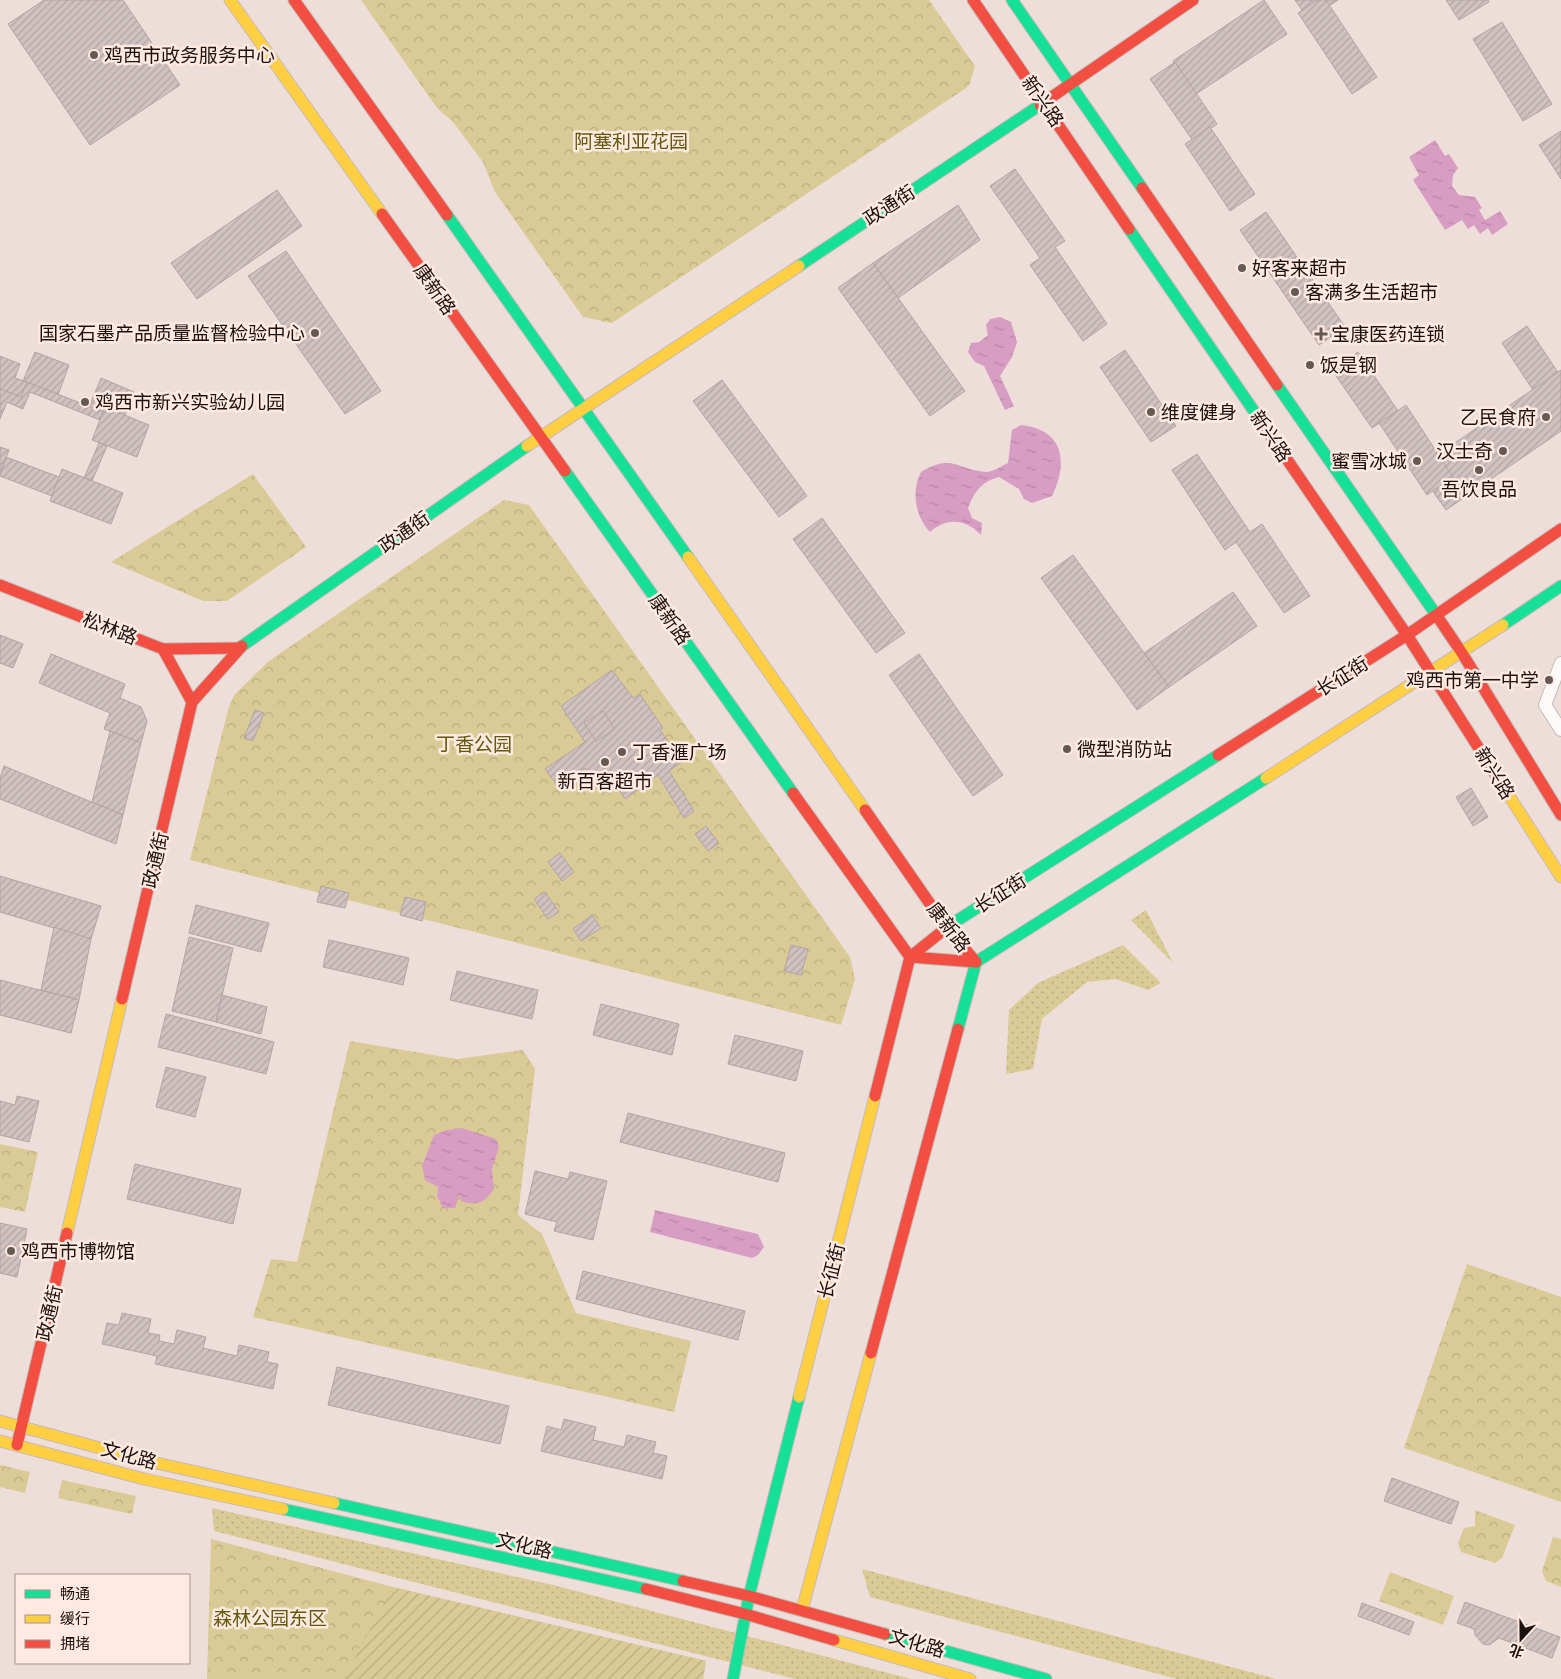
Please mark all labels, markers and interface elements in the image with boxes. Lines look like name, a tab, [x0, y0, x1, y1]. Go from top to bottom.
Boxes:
place label: 鸡西市政务服务中心	[104, 42, 275, 69]
marker: 鸡西市政务服务中心	[88, 49, 100, 61]
street label: 新兴路	[1015, 70, 1070, 132]
park label: 阿塞利亚花园	[574, 128, 688, 155]
street label: 政通街	[858, 179, 921, 232]
place label: 好客来超市	[1252, 255, 1347, 282]
street label: 康新路	[407, 258, 462, 320]
marker: 好客来超市	[1236, 262, 1248, 274]
place label: 客满多生活超市	[1305, 279, 1438, 306]
marker: 客满多生活超市	[1289, 286, 1301, 298]
place label: 国家石墨产品质量监督检验中心	[39, 320, 305, 347]
place label: 宝康医药连锁	[1331, 321, 1445, 348]
marker: 国家石墨产品质量监督检验中心	[309, 327, 321, 339]
marker: 宝康医药连锁	[1315, 328, 1327, 340]
place label: 饭是钢	[1320, 352, 1377, 379]
marker: 饭是钢	[1304, 359, 1316, 371]
place label: 鸡西市新兴实验幼儿园	[95, 389, 285, 416]
marker: 鸡西市新兴实验幼儿园	[79, 396, 91, 408]
place label: 维度健身	[1161, 399, 1237, 426]
place label: 乙民食府	[1460, 404, 1536, 431]
street label: 新兴路	[1243, 405, 1298, 467]
marker: 维度健身	[1145, 406, 1157, 418]
marker: 乙民食府	[1540, 411, 1552, 423]
place label: 汉士奇	[1436, 438, 1493, 465]
marker: 汉士奇	[1497, 445, 1509, 457]
place label: 蜜雪冰城	[1331, 448, 1407, 475]
marker: 蜜雪冰城	[1411, 455, 1423, 467]
marker: 吾饮良品	[1473, 464, 1485, 476]
place label: 吾饮良品	[1441, 476, 1517, 503]
street label: 政通街	[373, 505, 435, 560]
street label: 康新路	[642, 588, 697, 650]
street label: 松林路	[78, 606, 141, 651]
street label: 长征街	[1311, 650, 1374, 703]
place label: 鸡西市第一中学	[1406, 667, 1539, 694]
marker: 鸡西市第一中学	[1543, 674, 1555, 686]
park label: 丁香公园	[436, 731, 512, 758]
place label: 微型消防站	[1077, 736, 1172, 763]
place label: 丁香滙广场	[632, 739, 727, 766]
street label: 新兴路	[1468, 742, 1521, 805]
marker: 微型消防站	[1061, 743, 1073, 755]
marker: 丁香滙广场	[616, 746, 628, 758]
marker: 新百客超市	[599, 756, 611, 768]
place label: 新百客超市	[557, 768, 653, 795]
street label: 政通街	[136, 829, 175, 891]
street label: 长征街	[969, 867, 1032, 920]
street label: 康新路	[920, 897, 977, 958]
place label: 鸡西市博物馆	[21, 1238, 135, 1265]
street label: 长征街	[811, 1240, 851, 1302]
marker: 鸡西市博物馆	[5, 1245, 17, 1257]
street label: 政通街	[30, 1282, 69, 1344]
street label: 文化路	[98, 1435, 160, 1476]
street label: 文化路	[493, 1526, 555, 1565]
legend	[15, 1574, 190, 1664]
text: 畅通	[60, 1583, 90, 1605]
park label: 森林公园东区	[213, 1605, 327, 1632]
text: 缓行	[60, 1608, 90, 1630]
north arrow	[1496, 1614, 1546, 1664]
street label: 文化路	[886, 1623, 948, 1664]
text: 拥堵	[60, 1633, 90, 1655]
text: 北	[1506, 1639, 1526, 1663]

